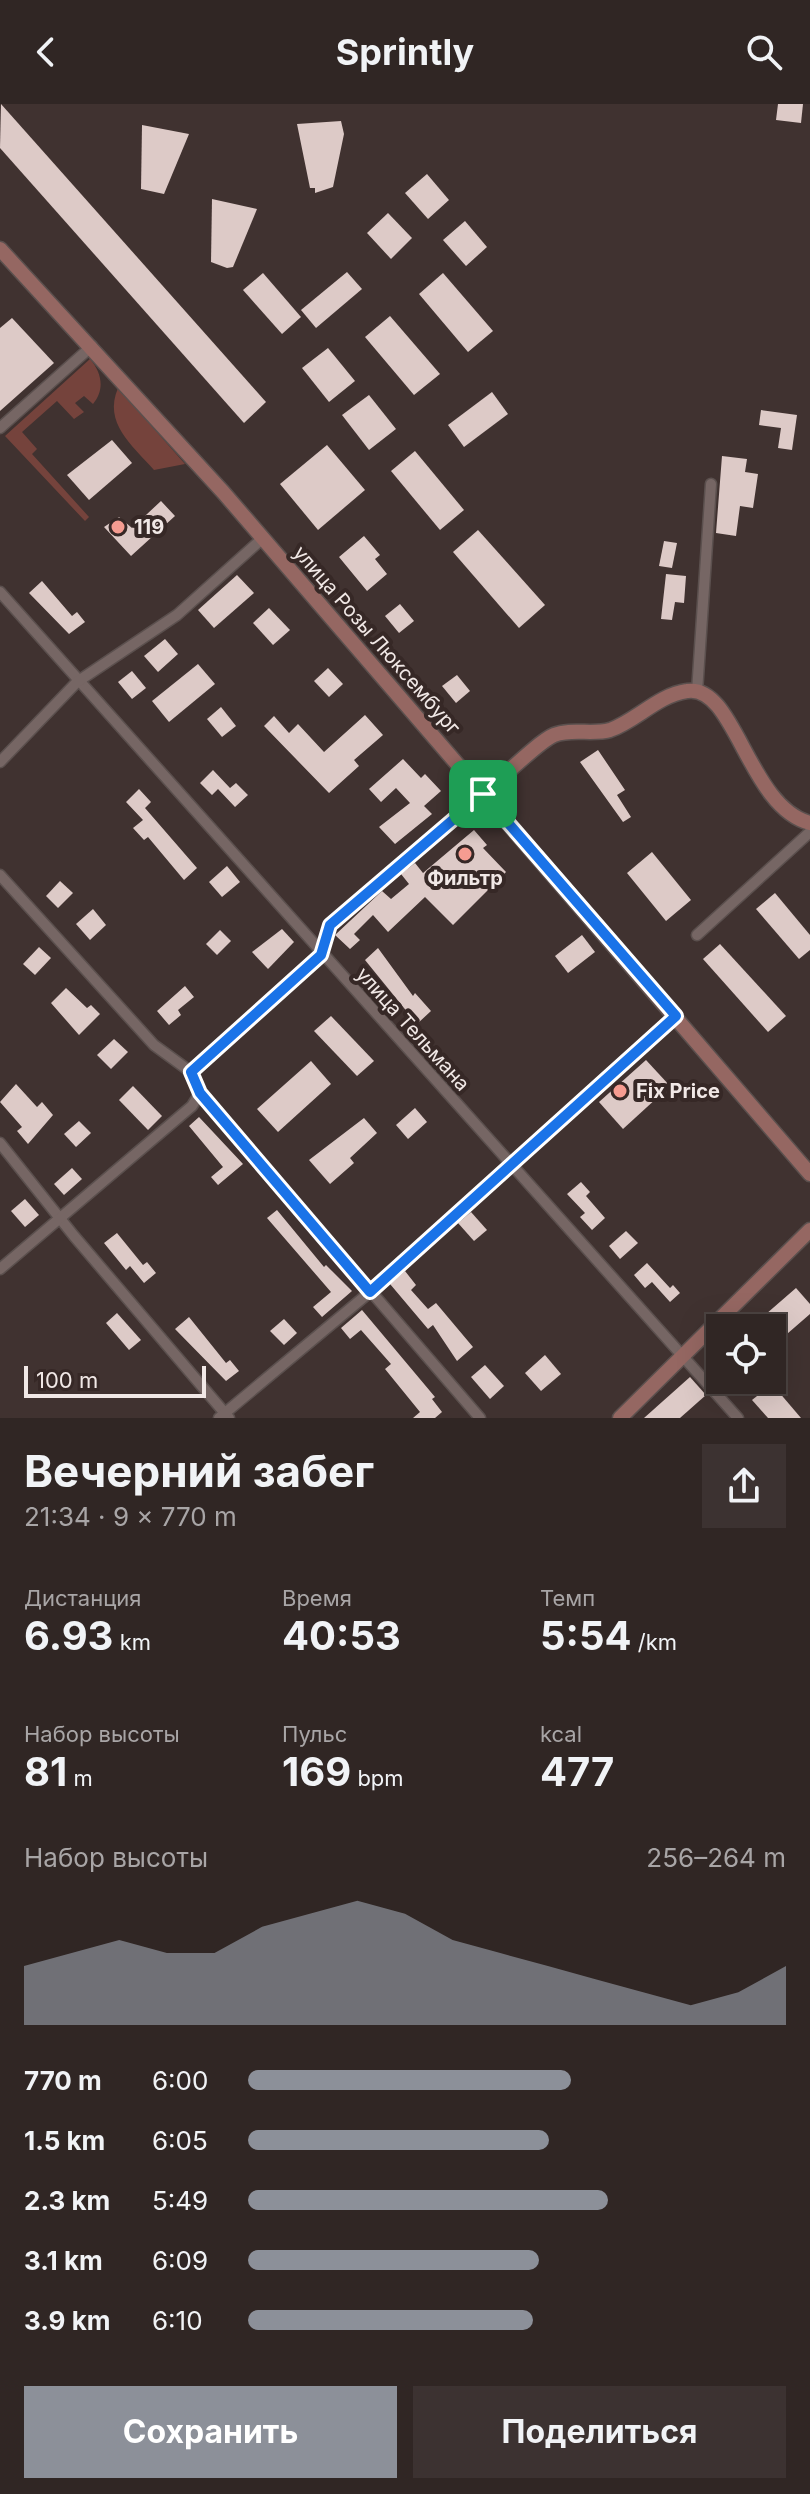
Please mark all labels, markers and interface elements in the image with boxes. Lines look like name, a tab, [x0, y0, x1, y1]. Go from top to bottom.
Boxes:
icon: back	[24, 30, 68, 74]
text: Sprintly	[336, 30, 474, 74]
icon: search	[742, 30, 786, 74]
place label: 119	[134, 515, 164, 539]
marker: 119	[109, 518, 127, 536]
street label: улица Розы Люксембург	[289, 541, 466, 739]
pin	[449, 760, 517, 828]
icon: arrive	[461, 772, 505, 816]
marker: Фильтр	[456, 845, 474, 863]
place label: Фильтр	[427, 866, 503, 890]
street label: улица Тельмана	[351, 962, 475, 1096]
place label: Fix Price	[636, 1079, 720, 1103]
marker: Fix Price	[611, 1082, 629, 1100]
map controls	[706, 1314, 786, 1394]
button: locate	[706, 1314, 786, 1394]
scale bar	[24, 1362, 206, 1398]
text: 100 m	[36, 1367, 98, 1393]
text: Вечерний забег	[24, 1444, 374, 1498]
button: share	[702, 1444, 786, 1528]
text: 21:34 · 9 × 770 m	[24, 1501, 237, 1532]
text: Дистанция	[24, 1585, 142, 1611]
text: Время	[282, 1585, 352, 1611]
text: Темп	[540, 1585, 595, 1611]
text: 6.93	[24, 1611, 113, 1660]
text: 40:53	[282, 1611, 401, 1660]
text: 5:54	[540, 1611, 632, 1660]
text: km	[113, 1629, 151, 1655]
text: /km	[632, 1629, 677, 1655]
text: Набор высоты	[24, 1721, 180, 1747]
text: Пульс	[282, 1721, 347, 1747]
text: kcal	[540, 1721, 582, 1747]
text: 81	[24, 1747, 67, 1796]
text: 169	[282, 1747, 351, 1796]
text: 477	[540, 1747, 614, 1796]
text: m	[67, 1765, 93, 1791]
text: bpm	[351, 1765, 404, 1791]
text: Набор высоты	[24, 1842, 208, 1873]
text: 256–264 m	[646, 1842, 786, 1873]
text: 770 m	[24, 2065, 102, 2096]
text: 6:00	[152, 2065, 208, 2096]
text: 1.5 km	[24, 2125, 105, 2156]
text: 6:05	[152, 2125, 208, 2156]
text: 2.3 km	[24, 2185, 110, 2216]
text: 5:49	[152, 2185, 208, 2216]
text: 3.1 km	[24, 2245, 103, 2276]
text: 6:09	[152, 2245, 208, 2276]
text: 3.9 km	[24, 2305, 110, 2336]
text: 6:10	[152, 2305, 203, 2336]
button: Сохранить	[24, 2386, 397, 2478]
button: Поделиться	[413, 2386, 786, 2478]

